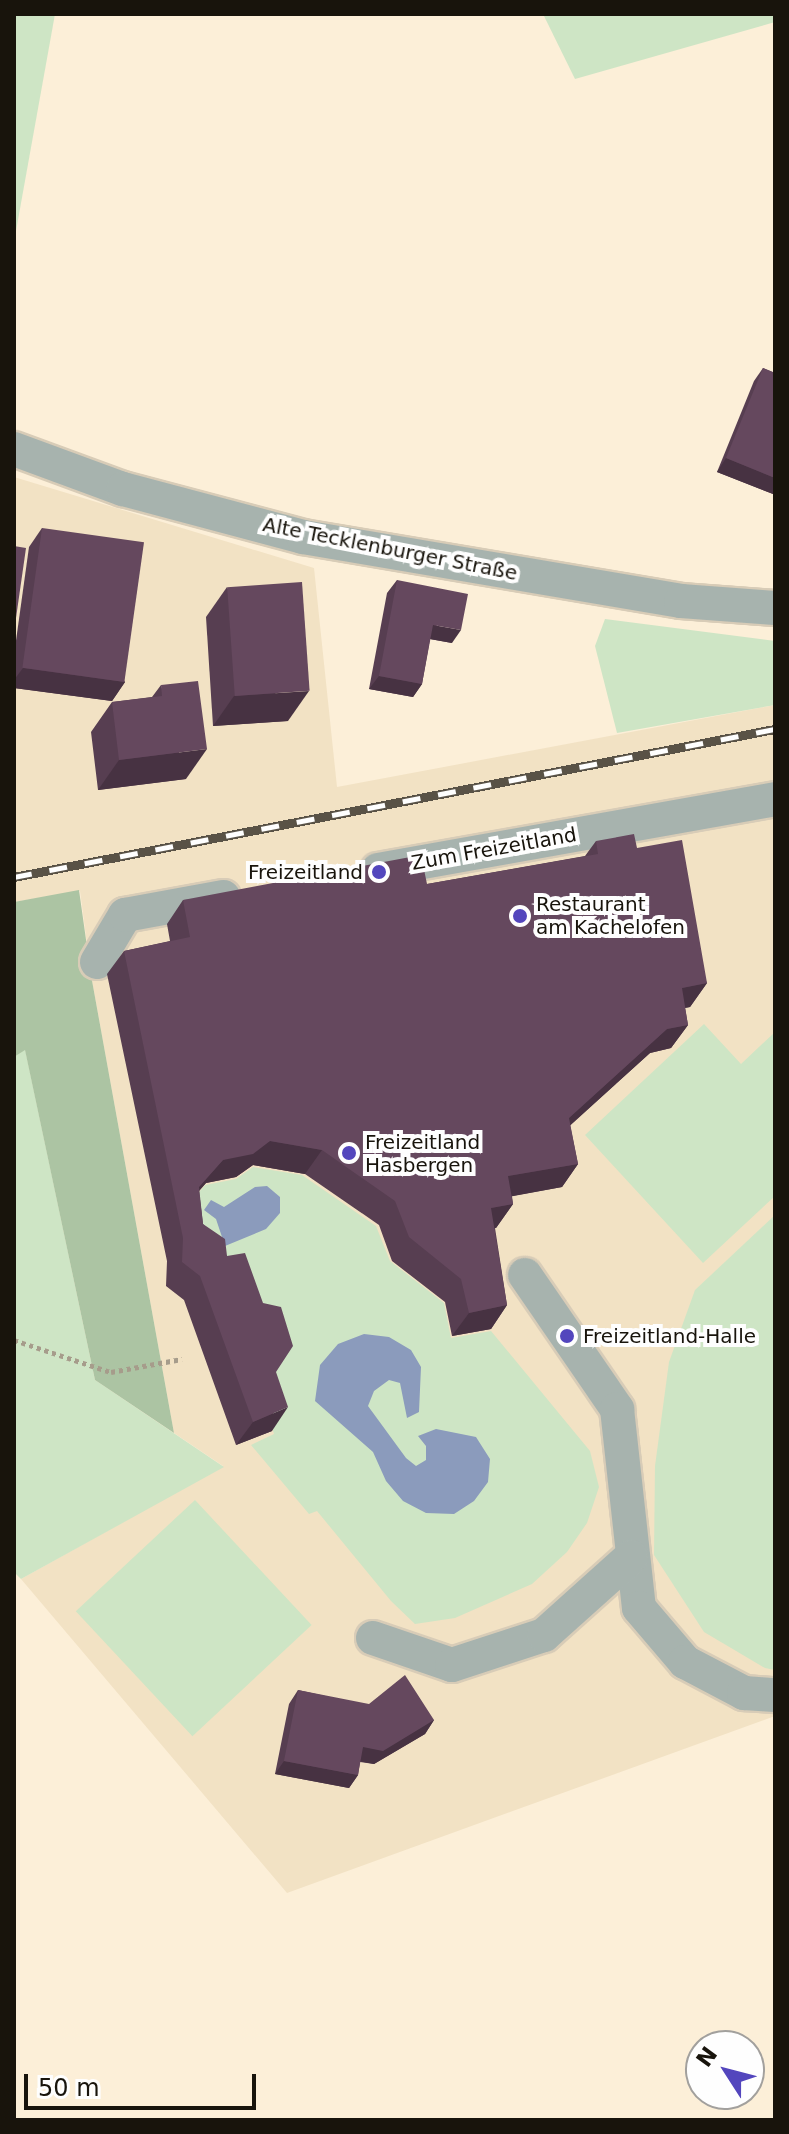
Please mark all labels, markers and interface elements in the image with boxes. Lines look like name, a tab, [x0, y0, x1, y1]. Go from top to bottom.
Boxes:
street label: Alte Tecklenburger Straße	[261, 513, 519, 585]
street label: Zum Freizeitland	[410, 823, 578, 875]
place label: Freizeitland	[248, 860, 363, 884]
marker: Freizeitland	[370, 863, 388, 881]
place label: Restaurant am Kachelofen	[536, 892, 685, 939]
marker: Restaurant am Kachelofen	[511, 907, 529, 925]
place label: Freizeitland Hasbergen	[365, 1130, 480, 1177]
marker: Freizeitland Hasbergen	[340, 1144, 358, 1162]
place label: Freizeitland-Halle	[583, 1324, 756, 1348]
marker: Freizeitland-Halle	[558, 1327, 576, 1345]
north arrow	[685, 2030, 765, 2110]
text: N	[691, 2042, 722, 2072]
scale bar	[28, 2058, 260, 2108]
text: 50 m	[38, 2074, 100, 2102]

